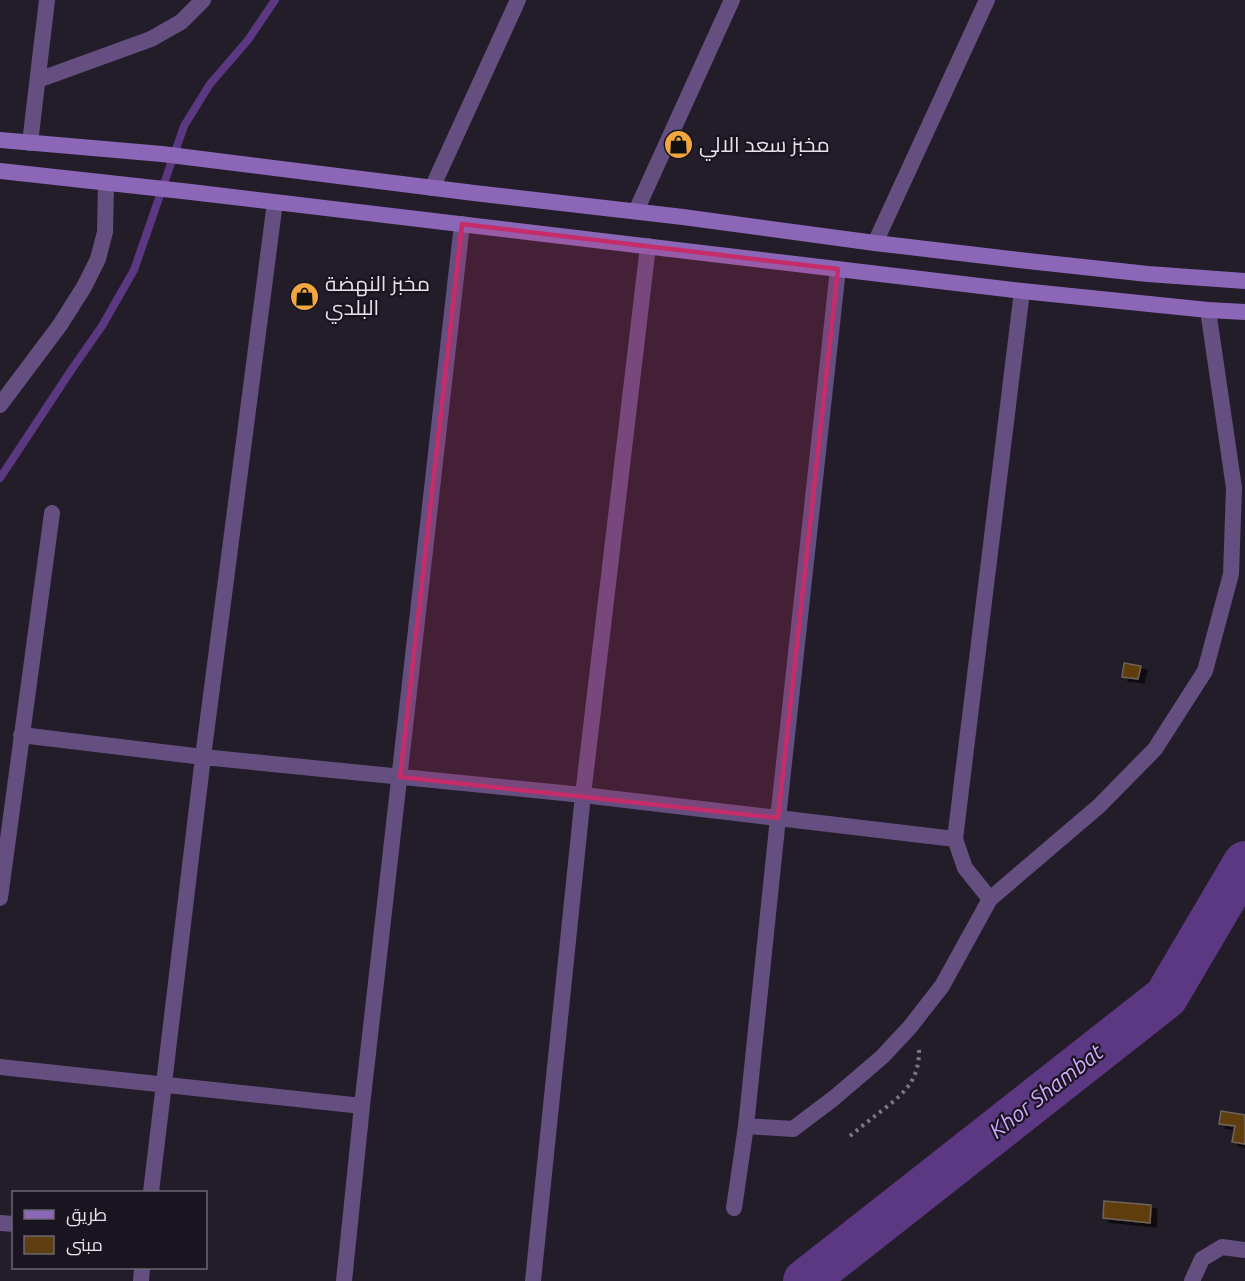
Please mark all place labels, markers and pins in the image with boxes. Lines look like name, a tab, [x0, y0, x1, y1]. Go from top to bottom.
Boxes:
shop icon: مخبز سعد الالي	[662, 129, 694, 161]
place label: مخبز سعد الالي	[699, 132, 830, 161]
place label: مخبز النهضة البلدي	[325, 271, 430, 324]
shop icon: مخبز النهضة البلدي	[288, 280, 320, 312]

